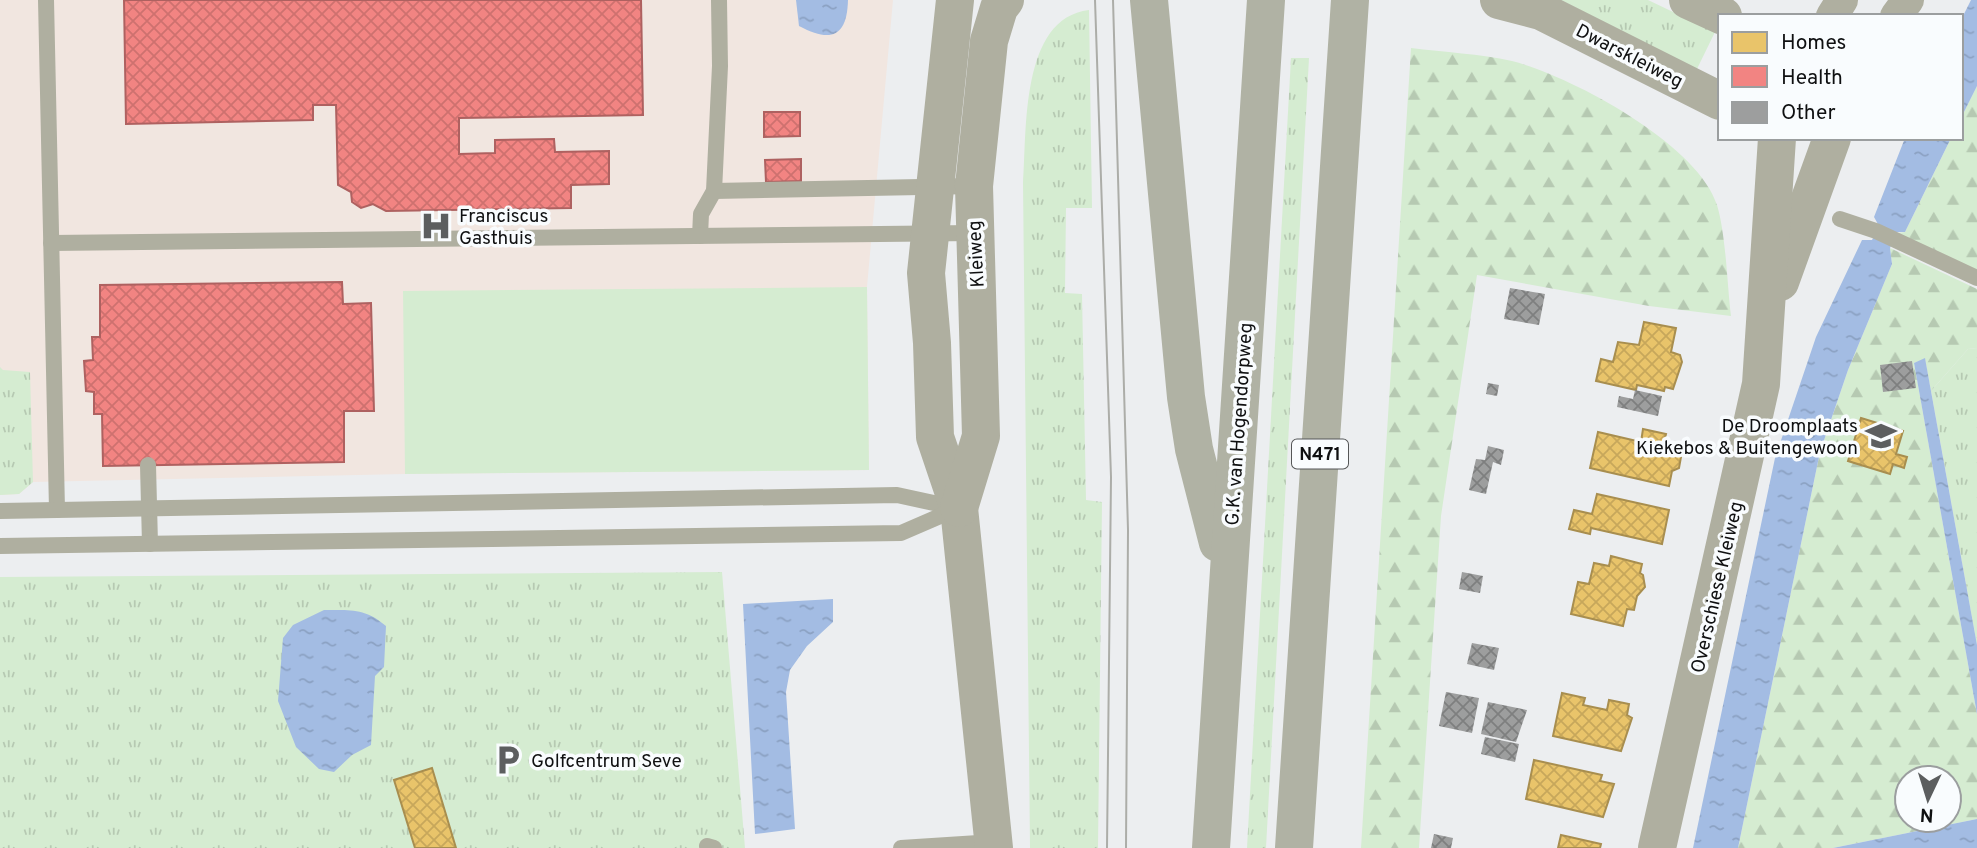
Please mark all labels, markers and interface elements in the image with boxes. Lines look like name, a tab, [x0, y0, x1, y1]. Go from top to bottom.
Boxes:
legend	[1718, 14, 1963, 140]
street label: Dwarskleiweg	[1571, 19, 1687, 94]
text: Homes	[1781, 30, 1846, 57]
text: Health	[1781, 65, 1843, 92]
text: Other	[1781, 100, 1836, 127]
place label: Franciscus Gasthuis	[459, 205, 548, 251]
hospital icon: Franciscus Gasthuis	[419, 209, 453, 243]
street label: Kleiweg	[963, 220, 991, 288]
street label: G.K. van Hogendorpweg	[1221, 322, 1259, 526]
place label: De Droomplaats Kiekebos & Buitengewoon	[1636, 415, 1858, 461]
school or university icon: De Droomplaats Kiekebos & Buitengewoon	[1864, 419, 1898, 453]
road number: N471	[1292, 440, 1348, 468]
street label: Overschiese Kleiweg	[1687, 499, 1749, 676]
parking icon: Golfcentrum Seve	[491, 743, 525, 777]
place label: Golfcentrum Seve	[531, 750, 682, 774]
north arrow	[1893, 764, 1963, 834]
text: N	[1919, 802, 1935, 826]

